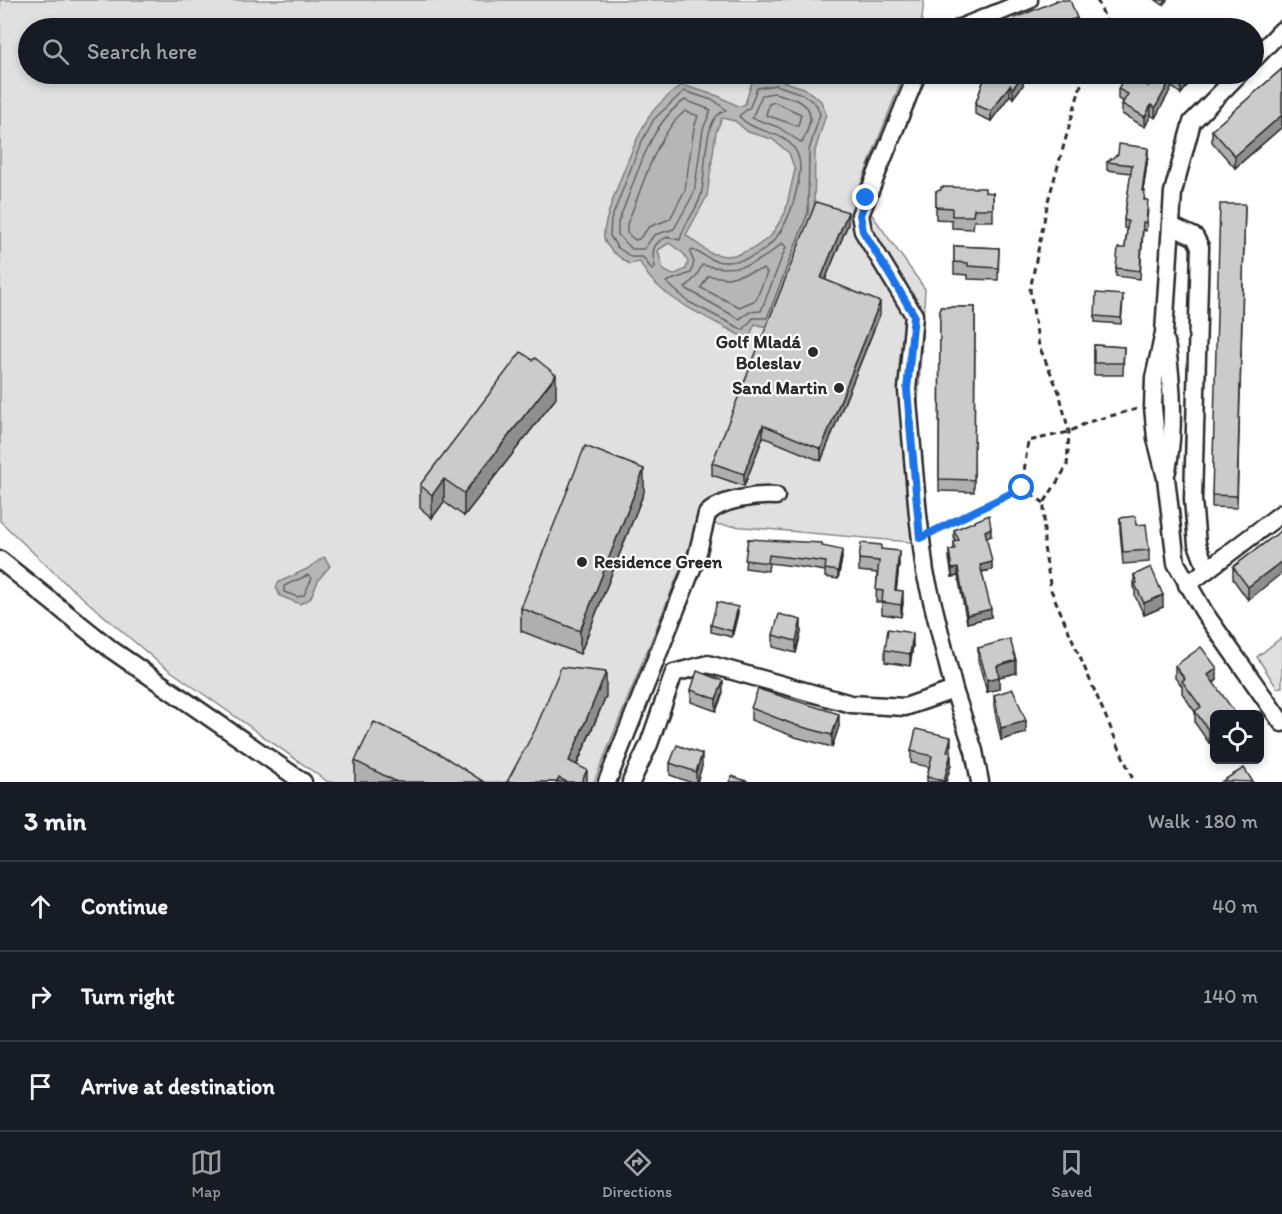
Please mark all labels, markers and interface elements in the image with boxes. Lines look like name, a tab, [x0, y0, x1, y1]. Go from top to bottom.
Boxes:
search box	[18, 18, 1264, 84]
icon: search	[39, 35, 72, 68]
text: Search here	[87, 38, 197, 65]
route end	[852, 184, 878, 210]
place label: Golf Mladá Boleslav	[716, 331, 802, 374]
marker: Golf Mladá Boleslav	[806, 345, 820, 359]
place label: Sand Martin	[732, 377, 827, 399]
marker: Sand Martin	[832, 381, 846, 395]
route start	[1008, 474, 1034, 500]
place label: Residence Green	[594, 551, 723, 573]
marker: Residence Green	[575, 555, 589, 569]
map controls	[1210, 710, 1264, 764]
button: locate	[1210, 710, 1264, 764]
text: 3 min	[24, 805, 86, 837]
text: Walk · 180 m	[1148, 809, 1258, 833]
icon: ahead	[24, 890, 57, 923]
text: Continue	[81, 893, 168, 920]
text: 40 m	[1212, 894, 1258, 918]
icon: right	[24, 980, 57, 1013]
text: Turn right	[81, 983, 175, 1010]
text: 140 m	[1203, 984, 1258, 1008]
icon: arrive	[24, 1070, 57, 1103]
text: Arrive at destination	[81, 1073, 275, 1100]
tab: Map	[190, 1146, 223, 1201]
tab: Directions	[602, 1146, 672, 1201]
tab: Saved	[1052, 1146, 1092, 1201]

